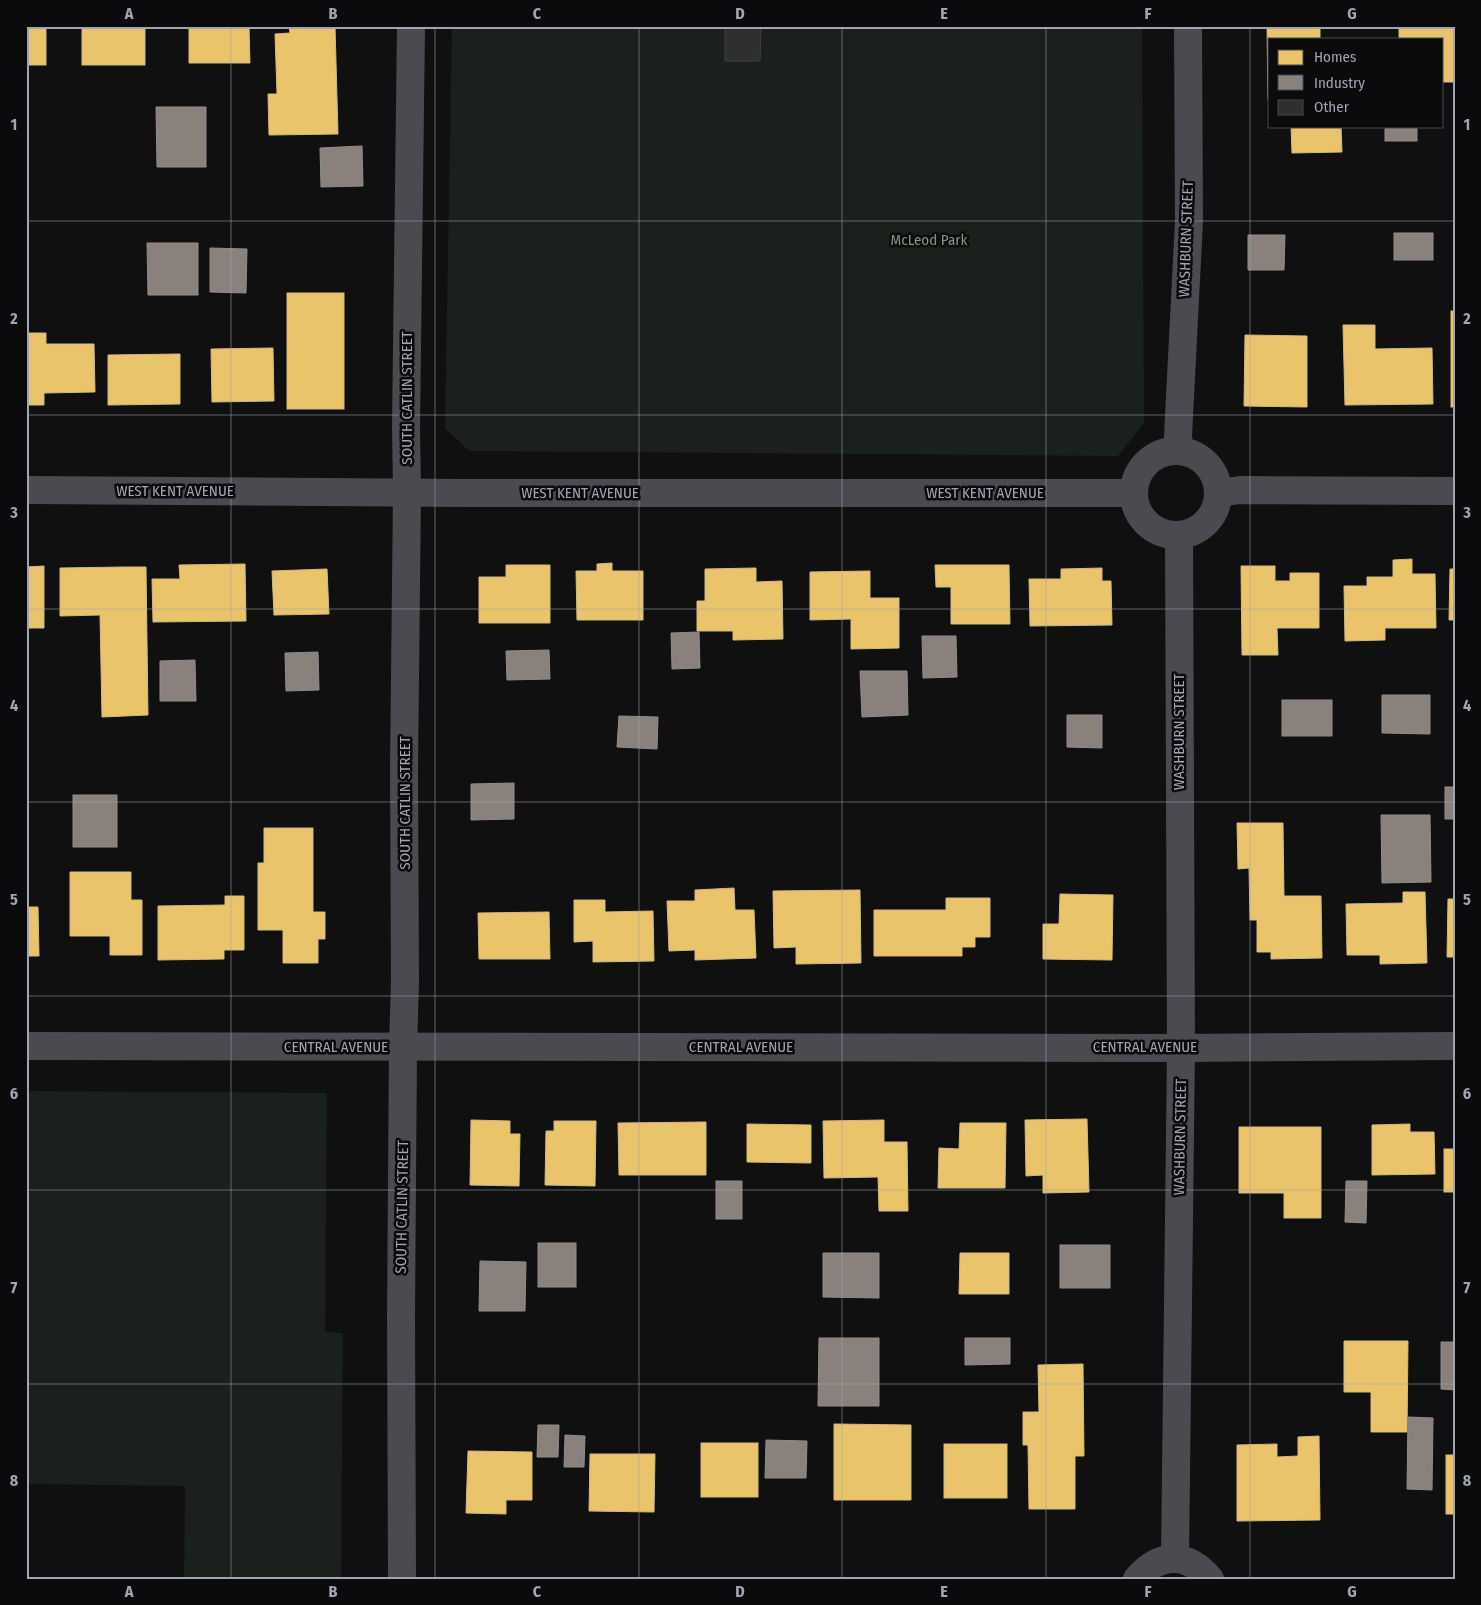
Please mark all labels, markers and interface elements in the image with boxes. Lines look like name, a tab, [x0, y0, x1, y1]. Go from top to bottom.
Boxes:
text: A	[124, 4, 134, 23]
text: B	[329, 4, 338, 23]
text: C	[533, 4, 542, 23]
text: D	[735, 4, 745, 23]
text: E	[940, 4, 948, 23]
text: F	[1144, 4, 1152, 23]
text: G	[1347, 4, 1357, 23]
legend	[1268, 38, 1444, 128]
text: Homes	[1314, 48, 1356, 66]
text: Industry	[1314, 74, 1365, 92]
text: Other	[1314, 98, 1350, 116]
text: 1	[11, 115, 17, 134]
text: 1	[1464, 115, 1470, 134]
street label: WASHBURN STREET	[1175, 180, 1197, 298]
park label: McLeod Park	[891, 231, 967, 249]
text: 2	[9, 309, 18, 328]
text: 2	[1462, 309, 1471, 328]
street label: SOUTH CATLIN STREET	[398, 331, 416, 465]
street label: WEST KENT AVENUE	[116, 482, 234, 500]
street label: WEST KENT AVENUE	[521, 484, 639, 502]
street label: WEST KENT AVENUE	[926, 484, 1044, 502]
text: 3	[9, 503, 18, 522]
text: 3	[1462, 503, 1471, 522]
street label: WASHBURN STREET	[1170, 674, 1188, 790]
text: 4	[10, 696, 18, 715]
text: 4	[1463, 696, 1471, 715]
street label: SOUTH CATLIN STREET	[396, 736, 414, 870]
text: 5	[10, 890, 18, 909]
text: 5	[1463, 890, 1471, 909]
street label: CENTRAL AVENUE	[284, 1038, 388, 1056]
street label: CENTRAL AVENUE	[689, 1038, 793, 1056]
street label: CENTRAL AVENUE	[1093, 1038, 1197, 1056]
street label: WASHBURN STREET	[1170, 1078, 1190, 1196]
text: 6	[10, 1084, 18, 1103]
text: 6	[1463, 1084, 1471, 1103]
street label: SOUTH CATLIN STREET	[392, 1140, 412, 1274]
text: 7	[11, 1278, 18, 1297]
text: 7	[1464, 1278, 1471, 1297]
text: 8	[10, 1471, 19, 1490]
text: 8	[1463, 1471, 1472, 1490]
text: A	[124, 1582, 134, 1601]
text: B	[329, 1582, 338, 1601]
text: C	[533, 1582, 542, 1601]
text: D	[735, 1582, 745, 1601]
text: E	[940, 1582, 948, 1601]
text: F	[1144, 1582, 1152, 1601]
text: G	[1347, 1582, 1357, 1601]

